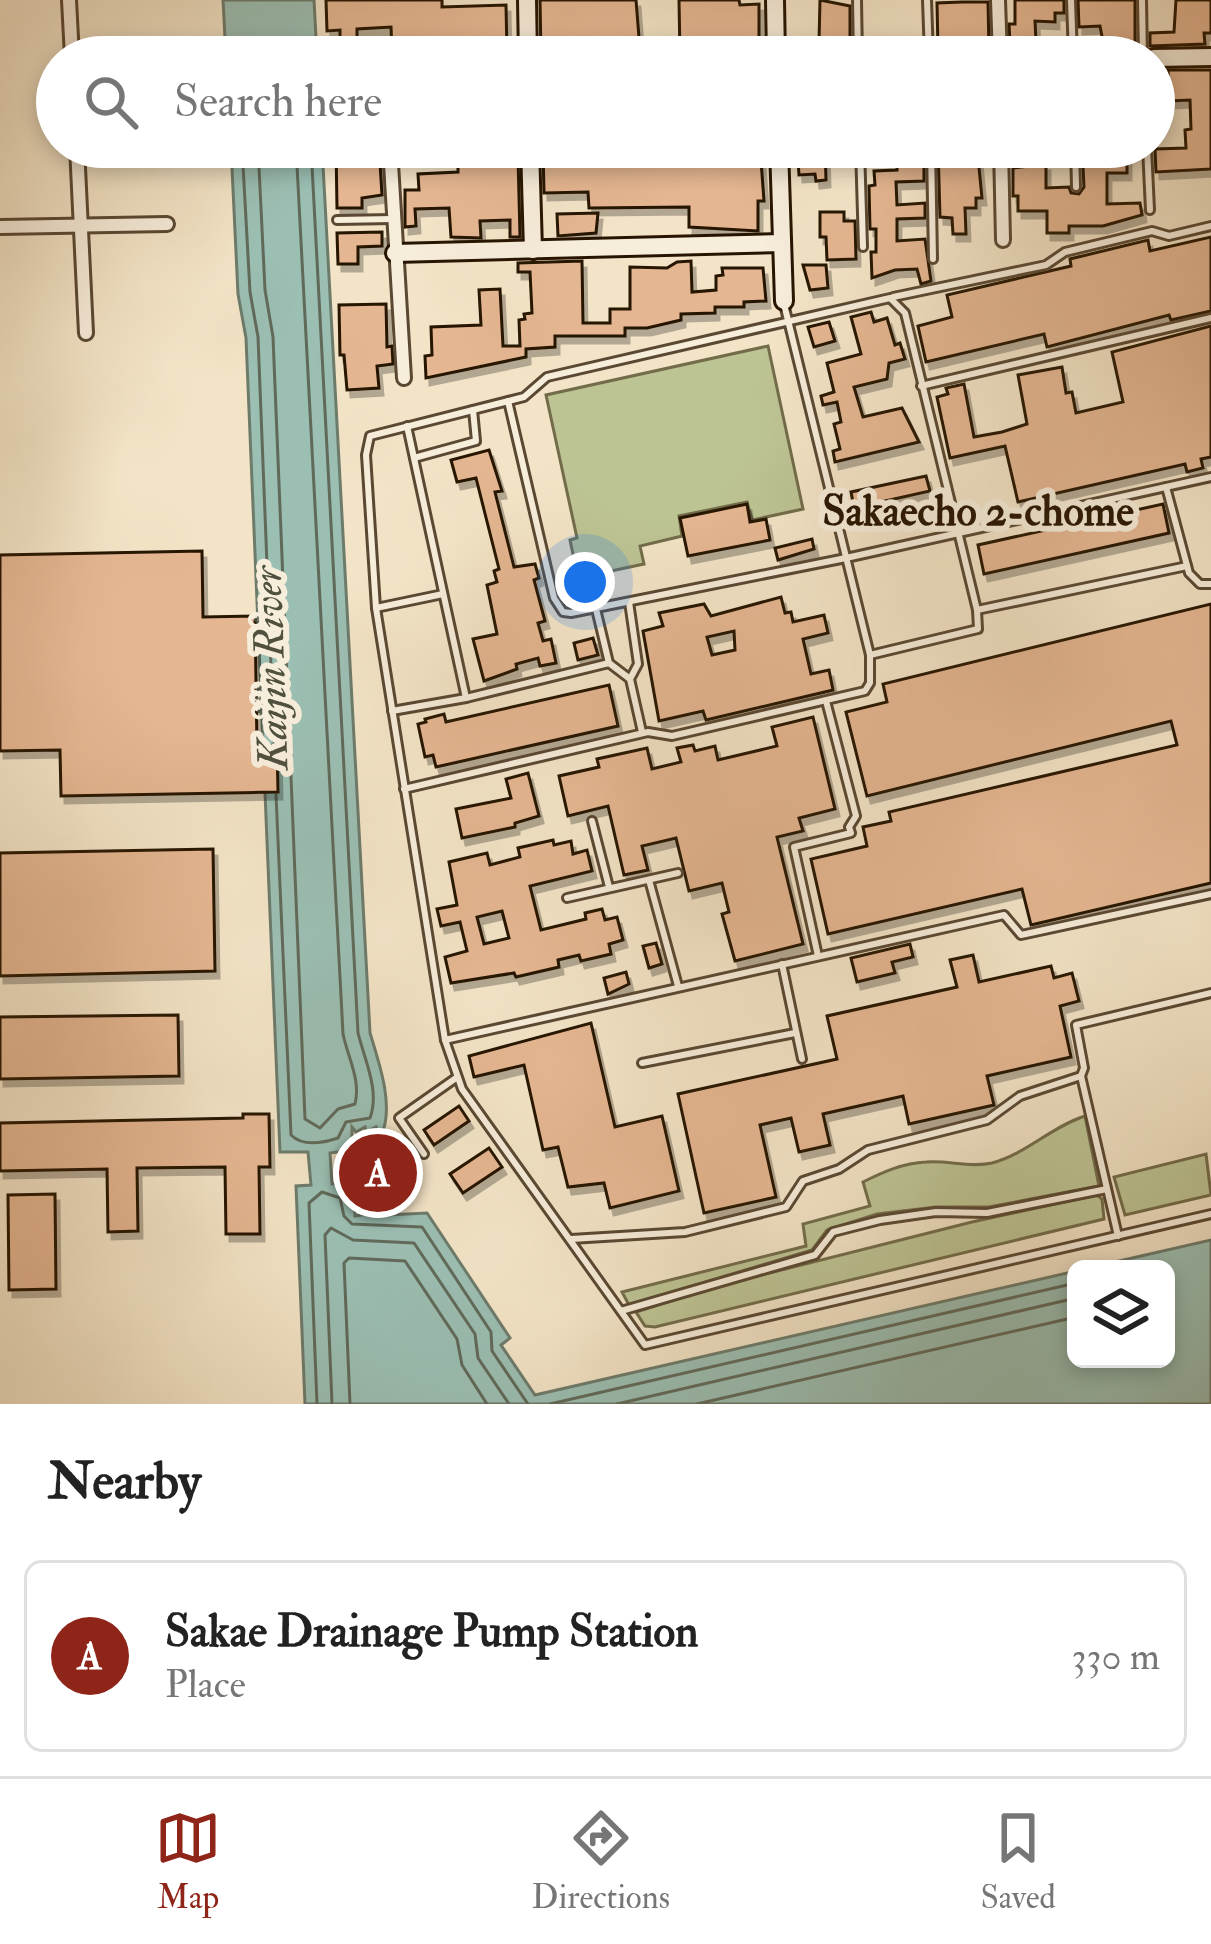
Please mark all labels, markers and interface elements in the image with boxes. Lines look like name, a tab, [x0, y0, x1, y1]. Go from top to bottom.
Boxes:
search box	[36, 36, 1175, 168]
icon: search	[78, 69, 144, 135]
text: Search here	[174, 74, 382, 130]
district label: Sakaecho 2-chome	[822, 486, 1134, 538]
your location	[555, 552, 615, 612]
water label: Kaijin River	[241, 563, 301, 773]
pin: A	[339, 1128, 417, 1218]
map controls	[1067, 1260, 1175, 1368]
button: layers	[1067, 1260, 1175, 1368]
text: Nearby	[48, 1450, 201, 1514]
text: Sakae Drainage Pump Station	[165, 1604, 698, 1660]
text: A	[78, 1632, 102, 1681]
text: 330 m	[1072, 1632, 1160, 1681]
text: Place	[165, 1660, 246, 1709]
tab: Map	[155, 1805, 221, 1918]
tab: Directions	[532, 1805, 670, 1918]
tab: Saved	[980, 1805, 1056, 1918]

